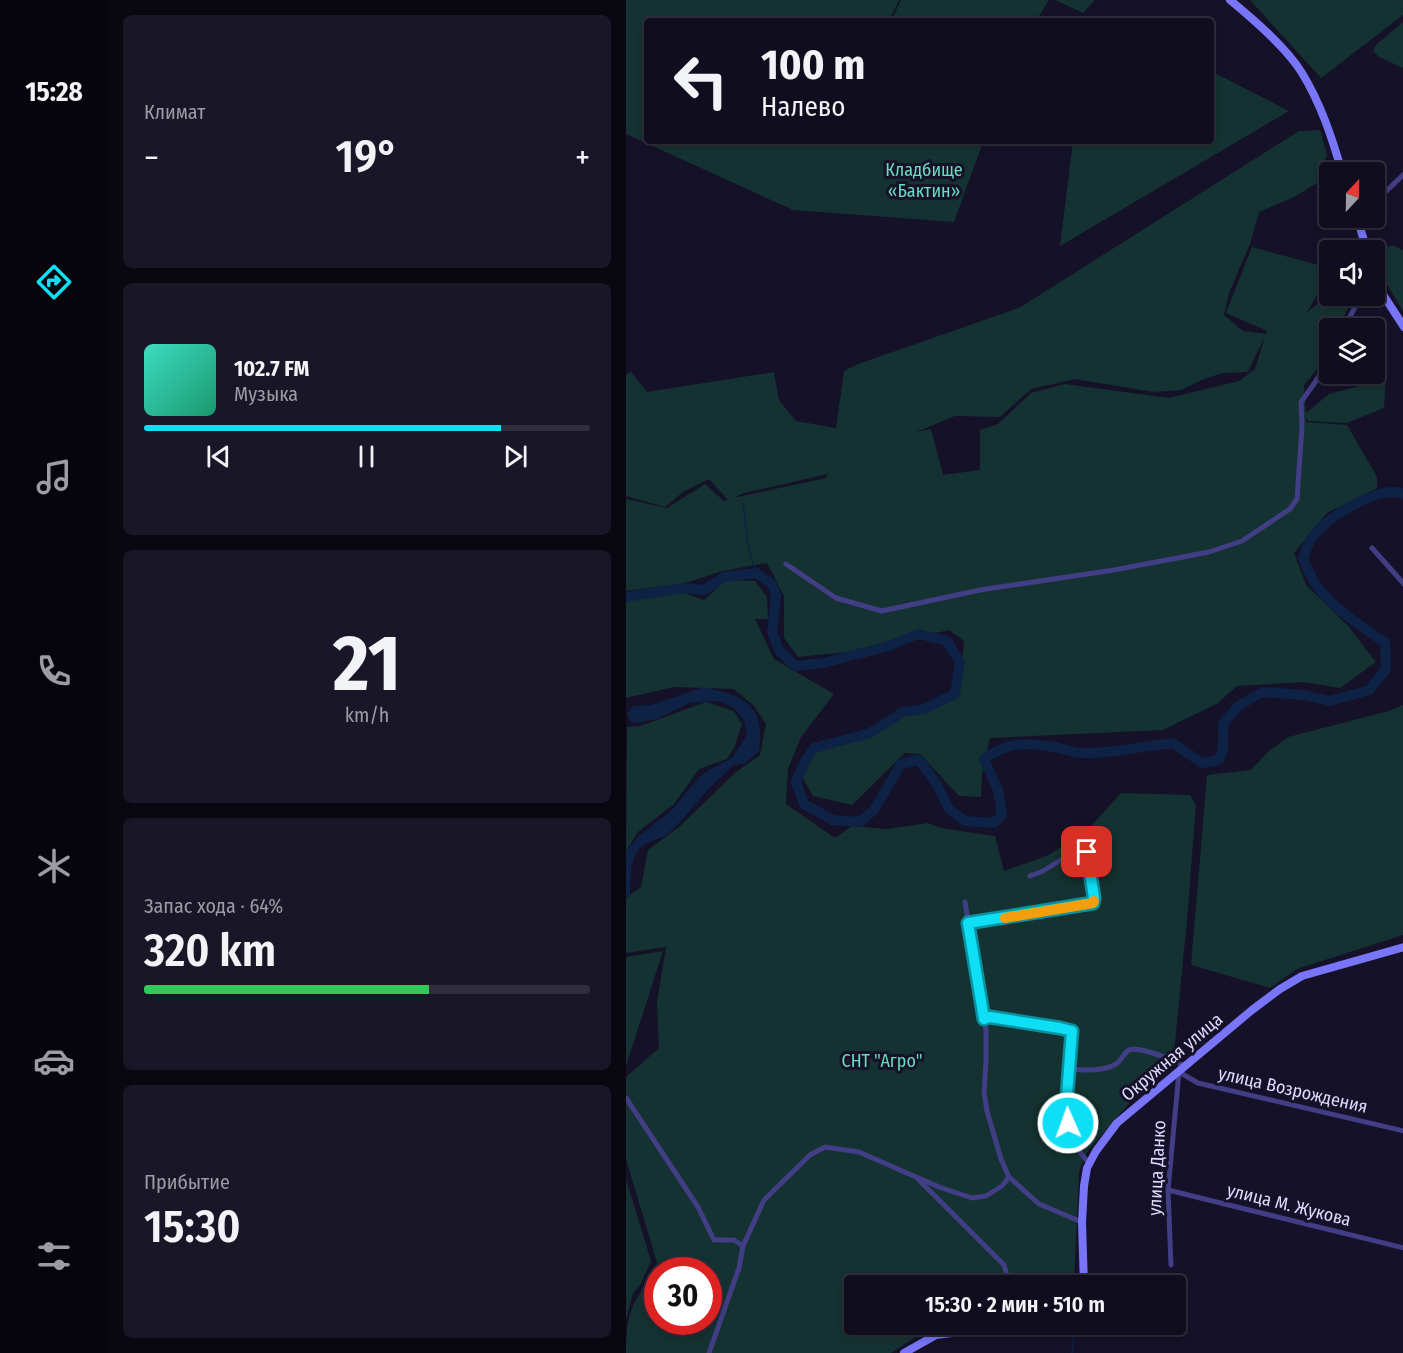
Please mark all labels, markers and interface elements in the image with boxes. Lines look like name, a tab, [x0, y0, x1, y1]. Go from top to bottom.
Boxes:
text: 100 m	[761, 40, 865, 90]
icon: left	[662, 42, 740, 120]
text: 15:28	[25, 76, 83, 108]
text: Налево	[761, 91, 845, 123]
text: Климат	[144, 100, 205, 124]
text: 19°	[336, 130, 398, 184]
text: −	[144, 138, 159, 178]
text: +	[575, 138, 590, 178]
park label: Кладбище «Бактин»	[885, 159, 963, 202]
north arrow	[1319, 162, 1385, 228]
map controls	[1319, 162, 1385, 384]
button: sound	[1319, 240, 1385, 306]
icon: directions	[33, 261, 75, 303]
button: layers	[1319, 318, 1385, 384]
text: 102.7 FM	[234, 355, 309, 382]
text: Музыка	[234, 382, 298, 406]
icon: previous	[202, 440, 235, 473]
icon: pause	[350, 440, 383, 473]
icon: next	[499, 440, 532, 473]
icon: music	[33, 456, 75, 498]
text: 21	[333, 617, 401, 711]
icon: phone	[33, 650, 75, 692]
text: km/h	[345, 703, 389, 727]
pin	[1061, 826, 1112, 877]
icon: arrive	[1070, 835, 1103, 868]
icon: climate	[33, 845, 75, 887]
text: Запас хода · 64%	[144, 894, 283, 918]
text: 320 km	[144, 924, 276, 978]
street label: Окружная улица	[1117, 1008, 1227, 1106]
icon: car	[33, 1040, 75, 1082]
park label: СНТ "Агро"	[842, 1050, 922, 1072]
street label: улица Возрождения	[1216, 1062, 1370, 1118]
position arrow	[1036, 1091, 1100, 1155]
street label: улица Данко	[1144, 1120, 1170, 1216]
text: Прибытие	[144, 1170, 230, 1194]
street label: улица М. Жукова	[1225, 1179, 1353, 1231]
text: 15:30	[144, 1200, 241, 1254]
icon: filters	[33, 1235, 75, 1277]
speed limit sign: 30	[644, 1257, 722, 1335]
text: 15:30 · 2 мин · 510 m	[925, 1291, 1105, 1318]

